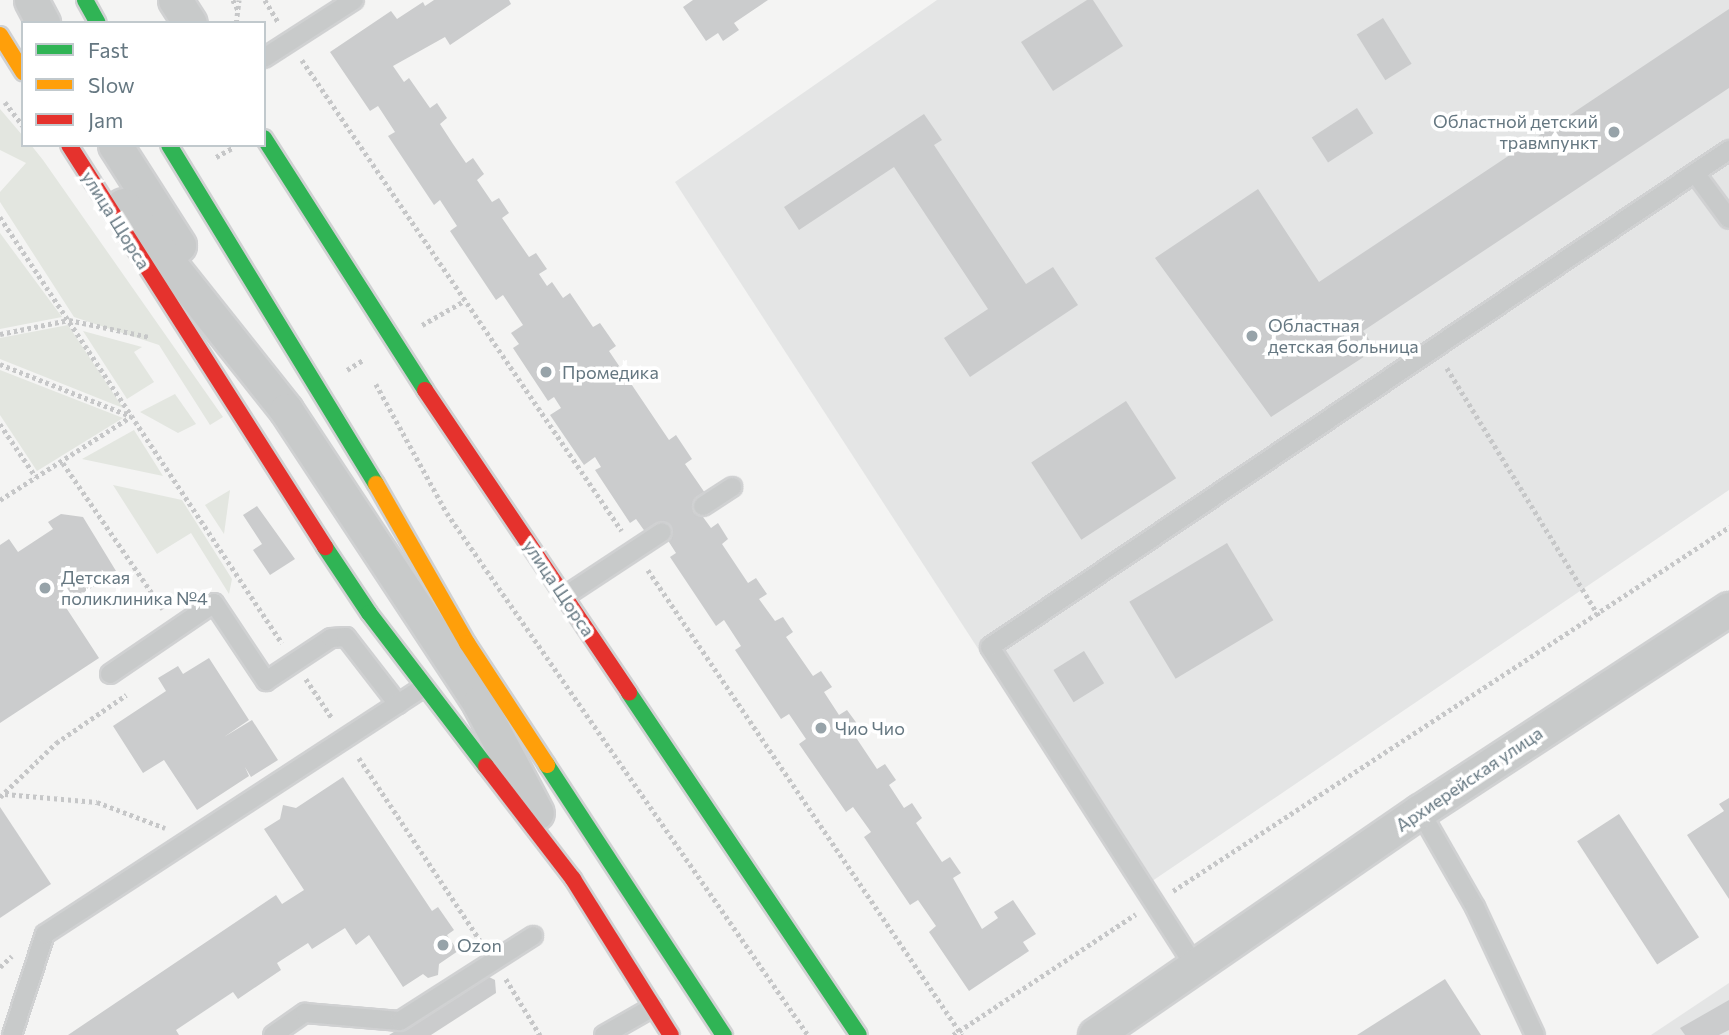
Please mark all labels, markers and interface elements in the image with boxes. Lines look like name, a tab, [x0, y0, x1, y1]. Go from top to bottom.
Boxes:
legend	[21, 21, 266, 147]
text: Fast	[88, 37, 129, 62]
text: Slow	[88, 72, 135, 97]
text: Jam	[88, 107, 123, 132]
place label: Областной детский травмпункт	[1433, 111, 1598, 154]
marker: Областной детский травмпункт	[1604, 122, 1624, 142]
street label: улица Щорса	[77, 167, 155, 273]
place label: Областная детская больница	[1268, 315, 1419, 358]
marker: Областная детская больница	[1242, 326, 1262, 346]
place label: Промедика	[562, 361, 659, 383]
marker: Промедика	[536, 362, 556, 382]
street label: улица Щорса	[519, 536, 599, 640]
place label: Детская поликлиника №4	[61, 567, 208, 610]
marker: Детская поликлиника №4	[35, 578, 55, 598]
place label: Чио Чио	[835, 717, 905, 739]
marker: Чио Чио	[813, 720, 829, 736]
street label: Архиерейская улица	[1392, 722, 1546, 836]
place label: Ozon	[457, 934, 502, 956]
marker: Ozon	[435, 937, 451, 953]

